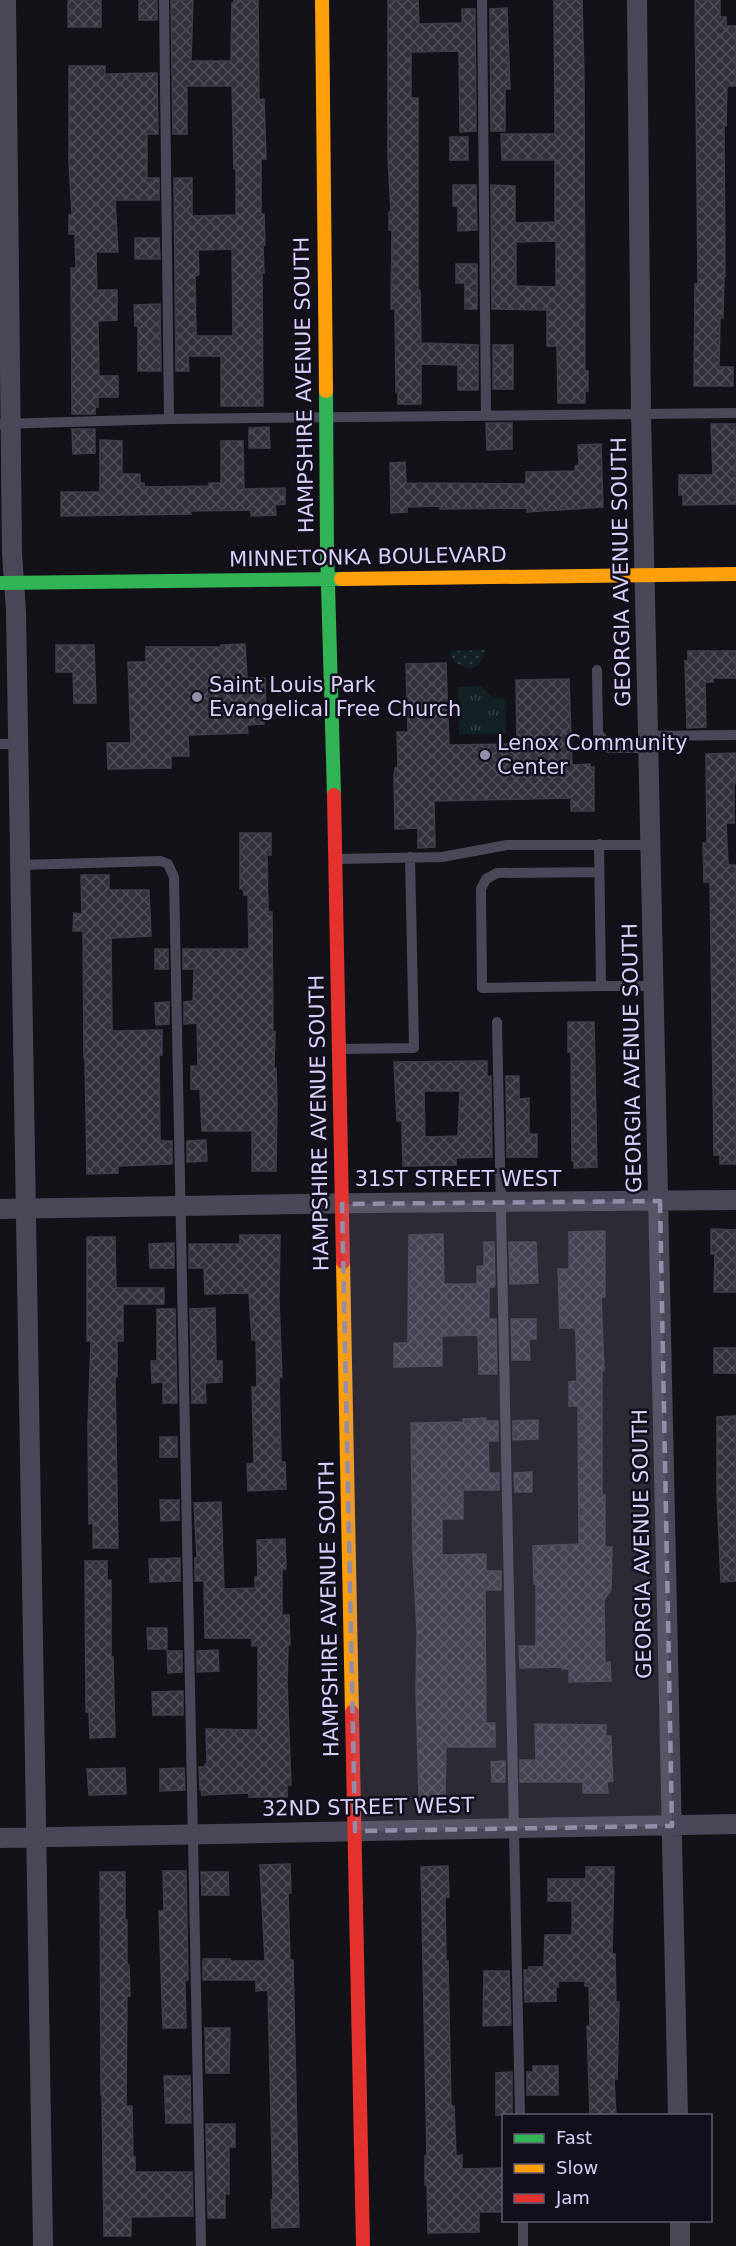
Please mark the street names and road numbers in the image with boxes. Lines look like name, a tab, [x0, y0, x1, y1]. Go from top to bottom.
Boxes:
street label: HAMPSHIRE AVENUE SOUTH	[289, 237, 319, 533]
street label: GEORGIA AVENUE SOUTH	[607, 437, 635, 707]
street label: MINNETONKA BOULEVARD	[229, 543, 507, 571]
street label: GEORGIA AVENUE SOUTH	[618, 923, 646, 1193]
street label: HAMPSHIRE AVENUE SOUTH	[304, 975, 334, 1271]
street label: 31ST STREET WEST	[355, 1167, 561, 1191]
street label: GEORGIA AVENUE SOUTH	[628, 1409, 656, 1679]
street label: HAMPSHIRE AVENUE SOUTH	[314, 1461, 344, 1757]
street label: 32ND STREET WEST	[262, 1793, 474, 1821]

